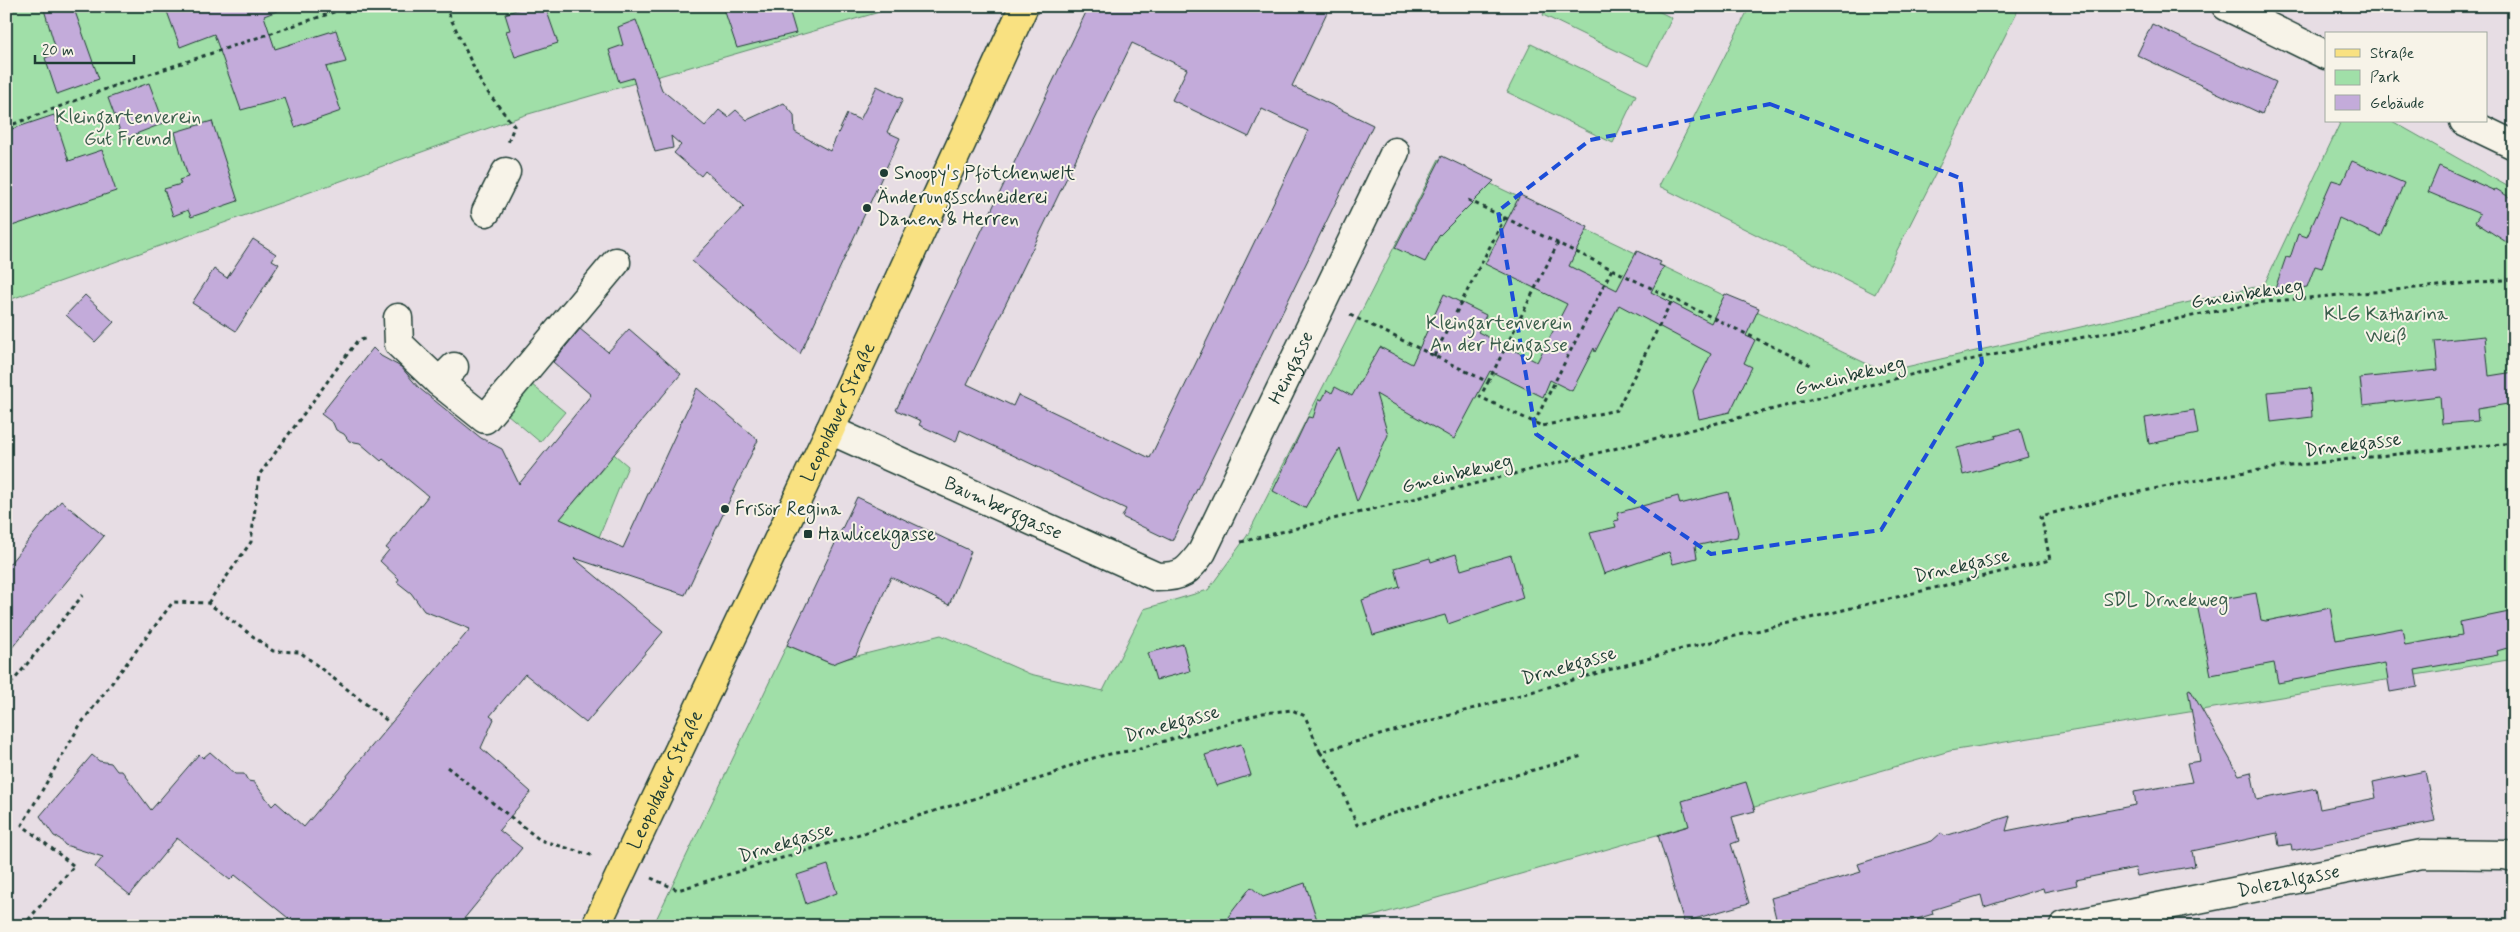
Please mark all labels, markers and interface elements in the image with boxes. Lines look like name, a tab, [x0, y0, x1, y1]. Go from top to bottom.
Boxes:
scale bar	[35, 32, 134, 64]
legend	[2325, 32, 2488, 122]
text: 20 m	[42, 41, 74, 61]
text: Straße	[2370, 44, 2414, 64]
text: Park	[2370, 68, 2400, 88]
text: Gebäude	[2370, 94, 2424, 114]
park label: Kleingartenverein Gut Freund	[55, 105, 201, 152]
place label: Snoopy's Pfötchenwelt	[894, 161, 1075, 187]
marker: Snoopy's Pfötchenwelt	[878, 167, 890, 179]
place label: Änderungsschneiderei Damen & Herren	[877, 185, 1048, 232]
marker: Änderungsschneiderei Damen & Herren	[861, 202, 873, 214]
street label: Gmeinbekweg	[2189, 273, 2305, 317]
park label: KLG Katharina Weiß	[2324, 302, 2449, 349]
park label: Kleingartenverein An der Heingasse	[1426, 311, 1572, 361]
street label: Heingasse	[1263, 327, 1319, 408]
street label: Leopoldauer Straße	[795, 338, 881, 486]
street label: Gmeinbekweg	[1792, 350, 1908, 404]
street label: Drnekgasse	[2303, 427, 2403, 466]
street label: Gmeinbekweg	[1399, 448, 1515, 502]
street label: Baumberggasse	[940, 470, 1066, 545]
place label: Frisör Regina	[735, 497, 842, 524]
marker: Frisör Regina	[719, 503, 731, 515]
place label: Hawlicekgasse	[818, 522, 936, 549]
marker: Hawlicekgasse	[802, 528, 814, 540]
street label: Drnekgasse	[1912, 543, 2013, 592]
park label: SDL Drnekweg	[2104, 588, 2228, 615]
street label: Drnekgasse	[1519, 641, 1620, 694]
street label: Drnekgasse	[1122, 699, 1223, 752]
street label: Leopoldauer Straße	[622, 706, 709, 853]
street label: Drnekgasse	[736, 817, 837, 872]
street label: Dolezalgasse	[2235, 858, 2342, 903]

